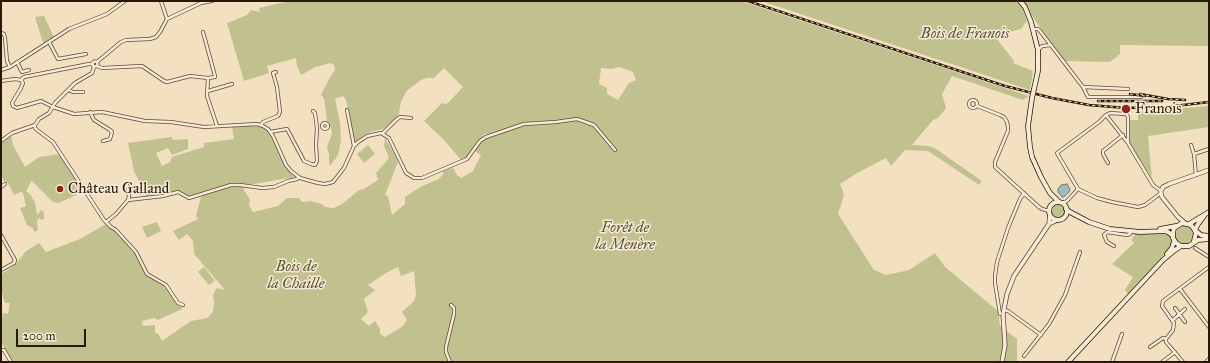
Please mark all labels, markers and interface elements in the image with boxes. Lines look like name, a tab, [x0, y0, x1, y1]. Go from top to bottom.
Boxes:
park label: Bois de Franois	[921, 25, 1009, 43]
place label: Franois	[1135, 100, 1182, 118]
marker: Franois	[1120, 103, 1132, 115]
place label: Château Galland	[68, 180, 169, 198]
marker: Château Galland	[55, 184, 65, 194]
park label: Forêt de la Menère	[595, 219, 655, 254]
park label: Bois de la Chaille	[268, 258, 324, 293]
scale bar	[18, 321, 88, 347]
text: 200 m	[23, 329, 56, 343]

